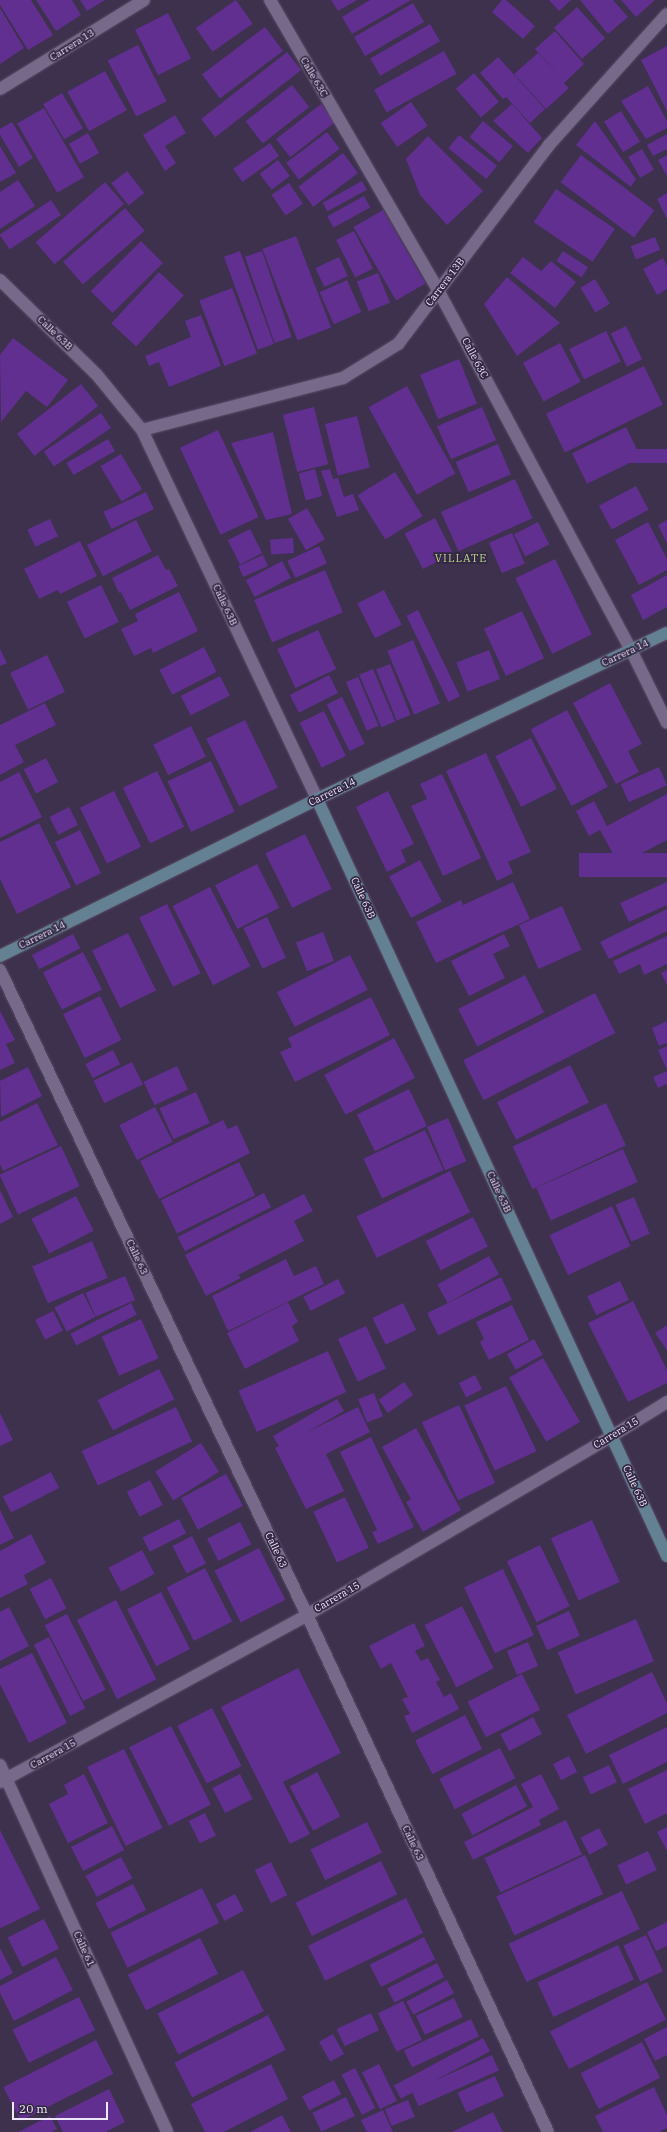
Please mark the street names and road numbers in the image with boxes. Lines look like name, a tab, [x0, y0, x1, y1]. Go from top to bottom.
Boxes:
street label: Carrera 13	[48, 27, 96, 63]
street label: Calle 63C	[298, 55, 330, 99]
street label: Carrera 13B	[423, 256, 467, 308]
street label: Calle 63B	[35, 313, 75, 353]
street label: Calle 63C	[459, 336, 491, 380]
street label: Calle 63B	[210, 582, 240, 628]
street label: Carrera 14	[600, 637, 650, 669]
street label: Carrera 14	[307, 776, 357, 808]
street label: Calle 63B	[348, 875, 378, 921]
street label: Carrera 14	[17, 919, 67, 951]
street label: Calle 63B	[484, 1169, 514, 1215]
street label: Calle 63	[124, 1237, 150, 1277]
street label: Carrera 15	[591, 1415, 641, 1451]
street label: Calle 63B	[620, 1463, 650, 1509]
street label: Calle 63	[263, 1530, 289, 1570]
street label: Carrera 15	[312, 1579, 362, 1615]
street label: Carrera 15	[28, 1737, 78, 1771]
street label: Calle 63	[400, 1823, 426, 1863]
street label: Calle 61	[71, 1929, 97, 1969]

